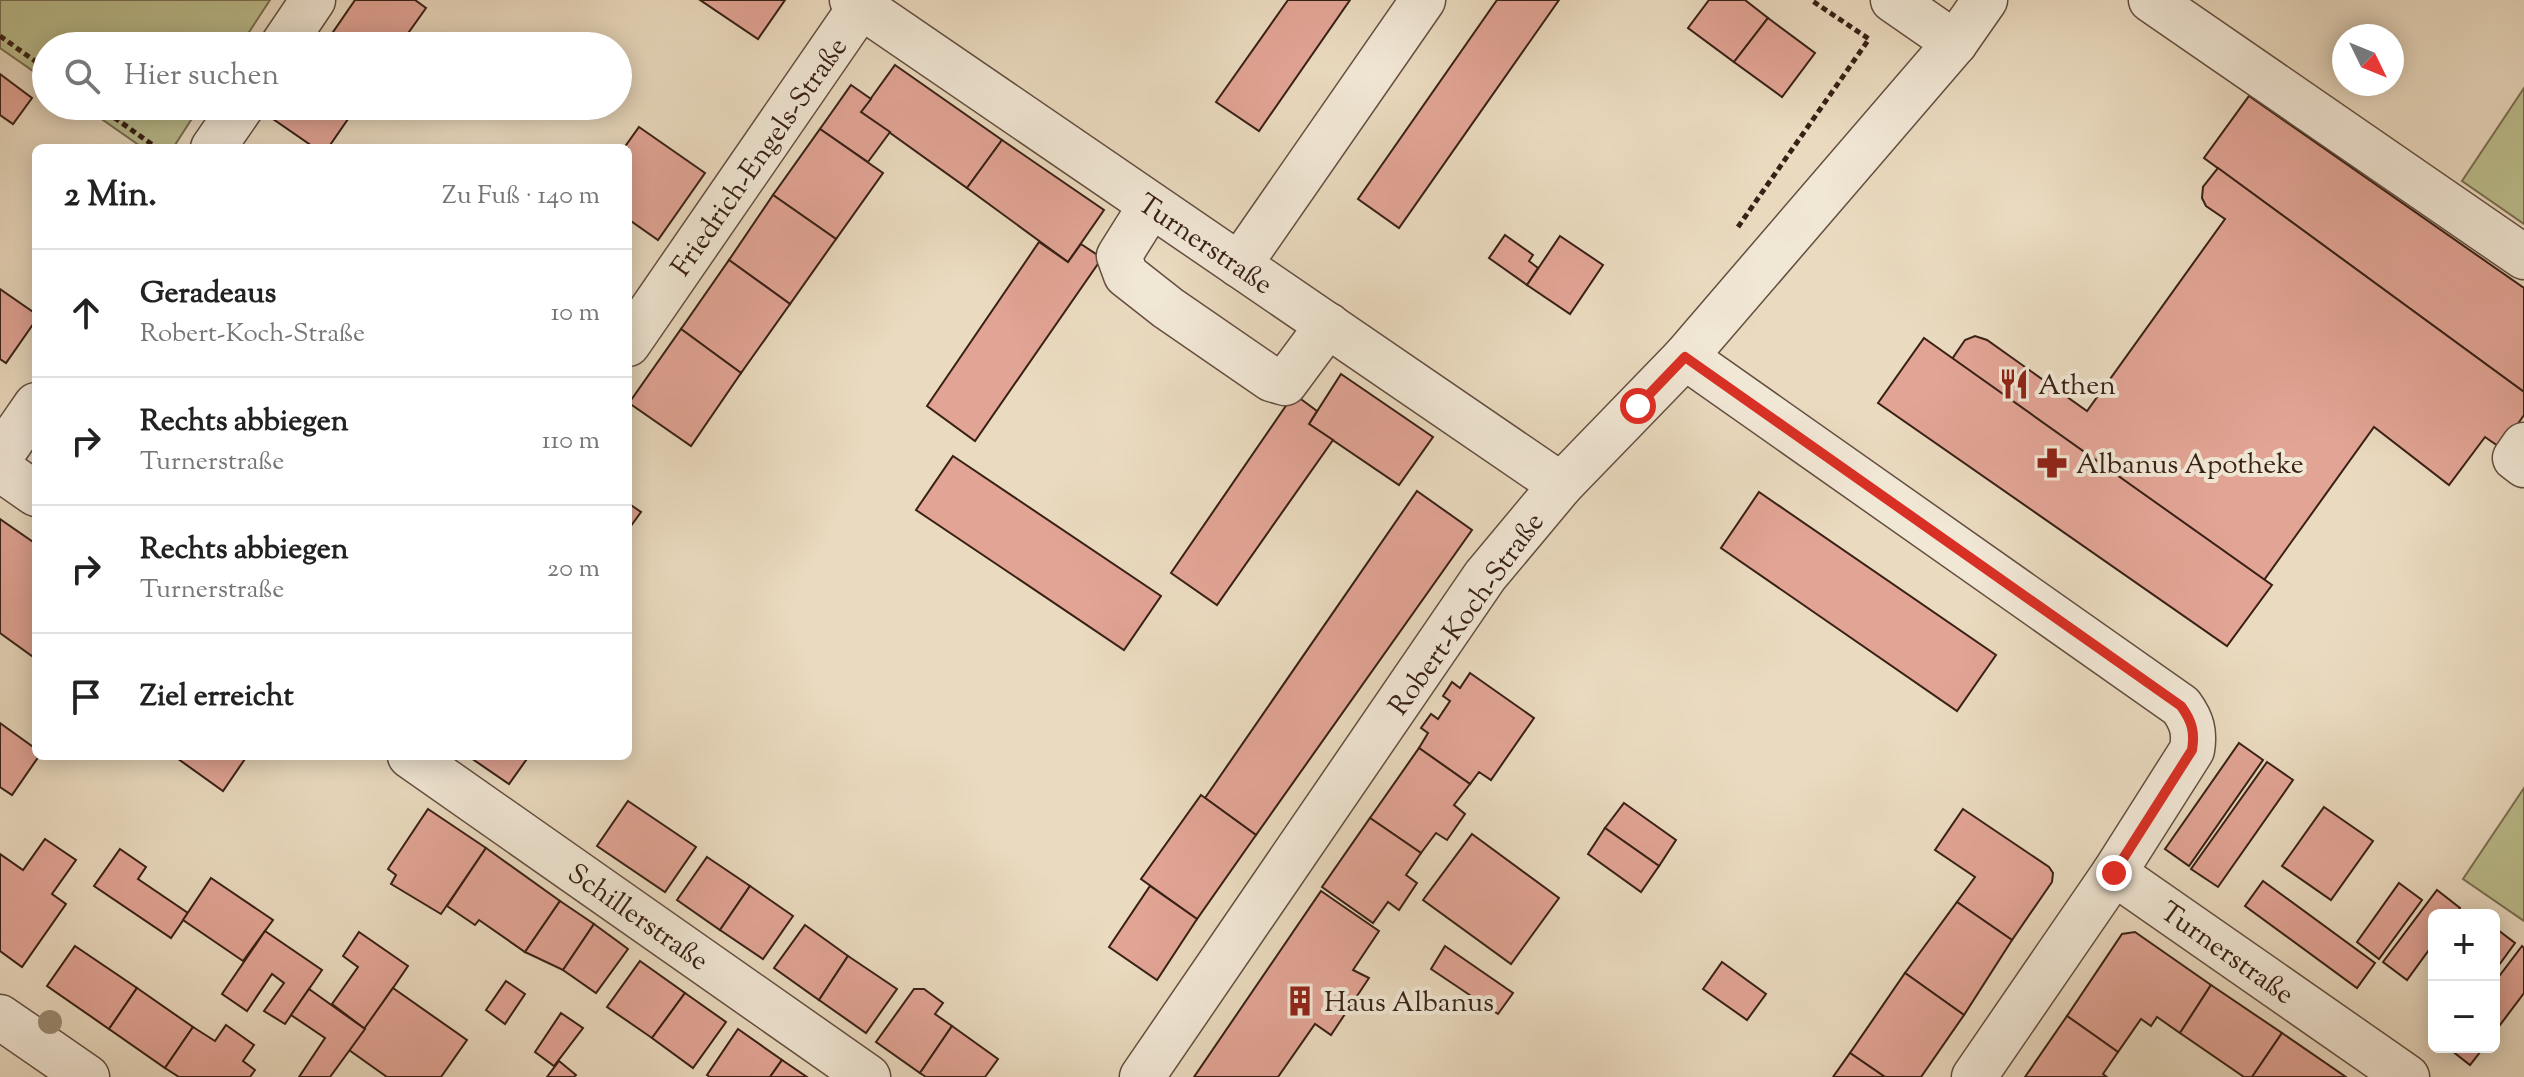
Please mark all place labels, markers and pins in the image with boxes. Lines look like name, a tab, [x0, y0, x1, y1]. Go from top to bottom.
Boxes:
restaurant icon: Athen	[1997, 367, 2031, 401]
place label: Athen	[2038, 367, 2116, 407]
pharmacy icon: Albanus Apotheke	[2035, 446, 2069, 480]
place label: Albanus Apotheke	[2076, 446, 2304, 486]
building icon: Haus Albanus	[1283, 984, 1317, 1018]
place label: Haus Albanus	[1324, 984, 1494, 1024]

